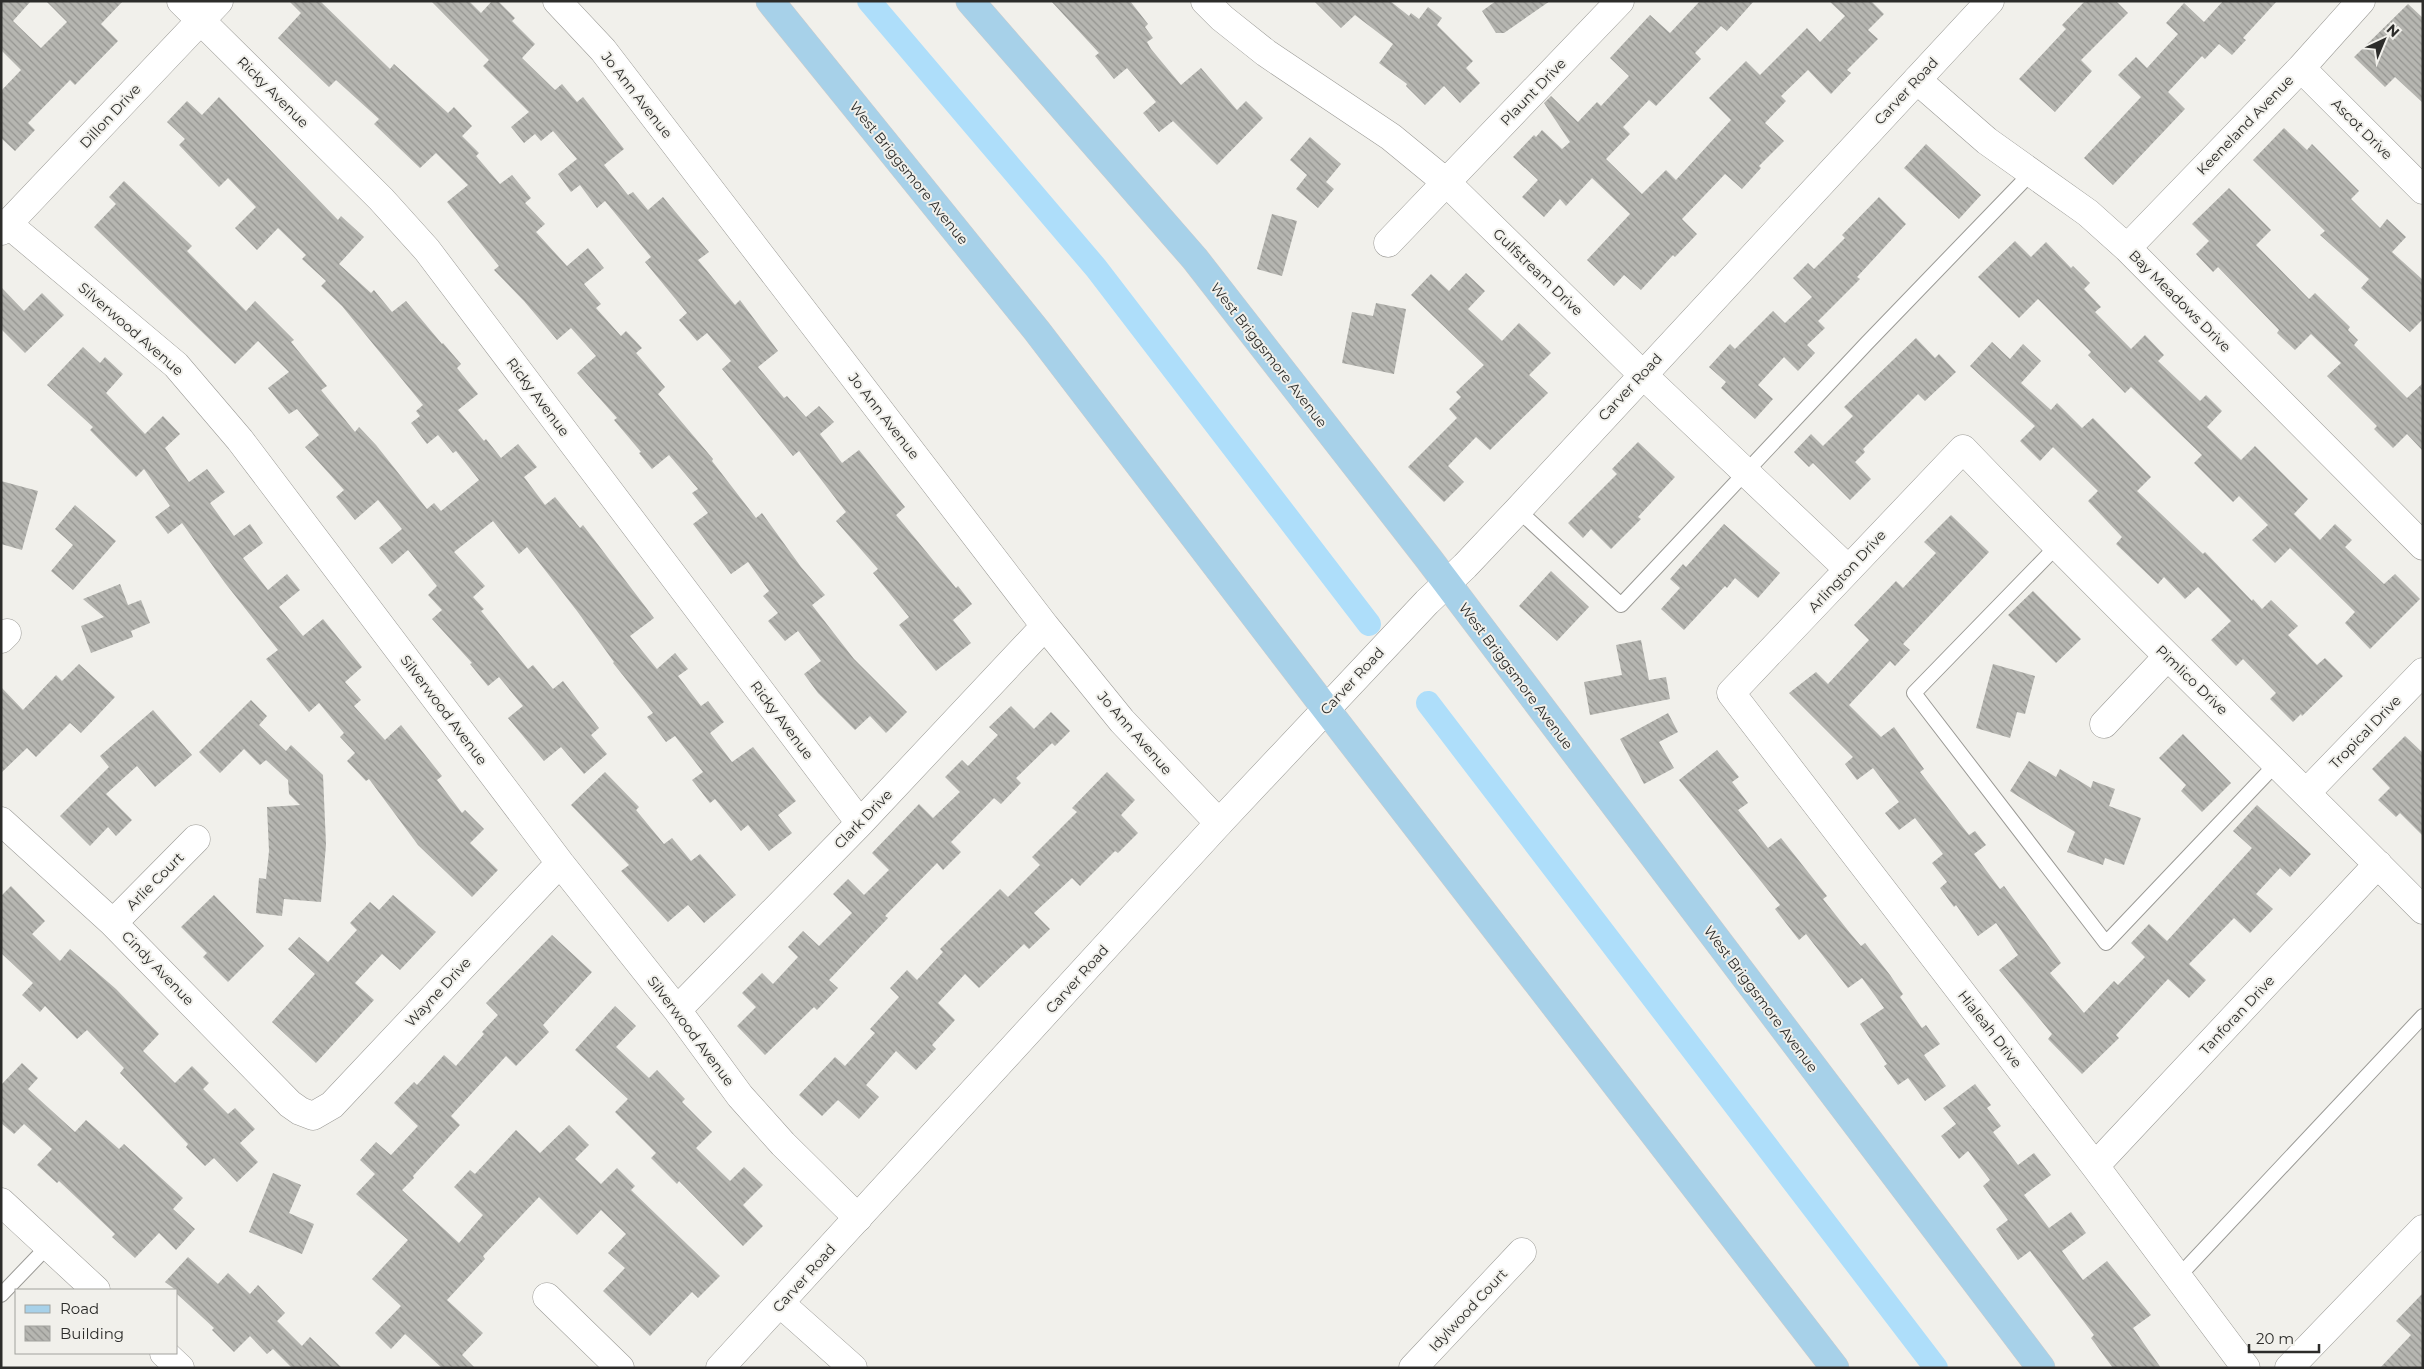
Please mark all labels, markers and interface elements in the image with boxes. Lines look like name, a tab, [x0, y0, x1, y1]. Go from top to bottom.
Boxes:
north arrow	[2359, 15, 2409, 65]
text: N	[2383, 20, 2403, 41]
street label: Jo Ann Avenue	[597, 47, 676, 142]
street label: Ricky Avenue	[233, 52, 313, 132]
street label: Plaunt Drive	[1496, 54, 1570, 130]
street label: Carver Road	[1870, 54, 1942, 128]
street label: Keeneland Avenue	[2193, 71, 2297, 179]
street label: Dillon Drive	[76, 80, 144, 152]
street label: Ascot Drive	[2328, 95, 2396, 163]
street label: West Briggsmore Avenue	[846, 98, 972, 248]
street label: Gulfstream Drive	[1489, 224, 1587, 320]
street label: Bay Meadows Drive	[2125, 246, 2235, 356]
street label: Silverwood Avenue	[75, 278, 187, 380]
street label: West Briggsmore Avenue	[1207, 279, 1331, 431]
street label: Carver Road	[1594, 350, 1666, 424]
street label: Ricky Avenue	[503, 354, 573, 440]
street label: Jo Ann Avenue	[844, 368, 923, 463]
street label: Arlington Drive	[1804, 526, 1890, 616]
street label: West Briggsmore Avenue	[1455, 599, 1577, 753]
street label: Pimlico Drive	[2152, 641, 2232, 719]
street label: Carver Road	[1316, 644, 1388, 718]
street label: Silverwood Avenue	[397, 651, 491, 769]
street label: Ricky Avenue	[747, 677, 817, 763]
street label: Jo Ann Avenue	[1093, 687, 1176, 779]
street label: Tropical Drive	[2325, 691, 2405, 773]
street label: Clark Drive	[830, 785, 896, 853]
street label: Arlie Court	[122, 848, 188, 914]
street label: West Briggsmore Avenue	[1700, 922, 1822, 1076]
street label: Cindy Avenue	[118, 927, 198, 1009]
street label: Carver Road	[1042, 941, 1112, 1017]
street label: Wayne Drive	[401, 953, 475, 1031]
street label: Silverwood Avenue	[644, 972, 738, 1090]
street label: Tanforan Drive	[2196, 972, 2278, 1058]
street label: Hialeah Drive	[1954, 987, 2026, 1071]
street label: Carver Road	[769, 1240, 839, 1316]
street label: Idylwood Court	[1425, 1264, 1511, 1355]
legend	[15, 1289, 178, 1354]
text: Road	[60, 1299, 99, 1318]
scale bar	[2249, 1322, 2319, 1354]
text: Building	[60, 1324, 124, 1343]
text: 20 m	[2256, 1329, 2294, 1348]

